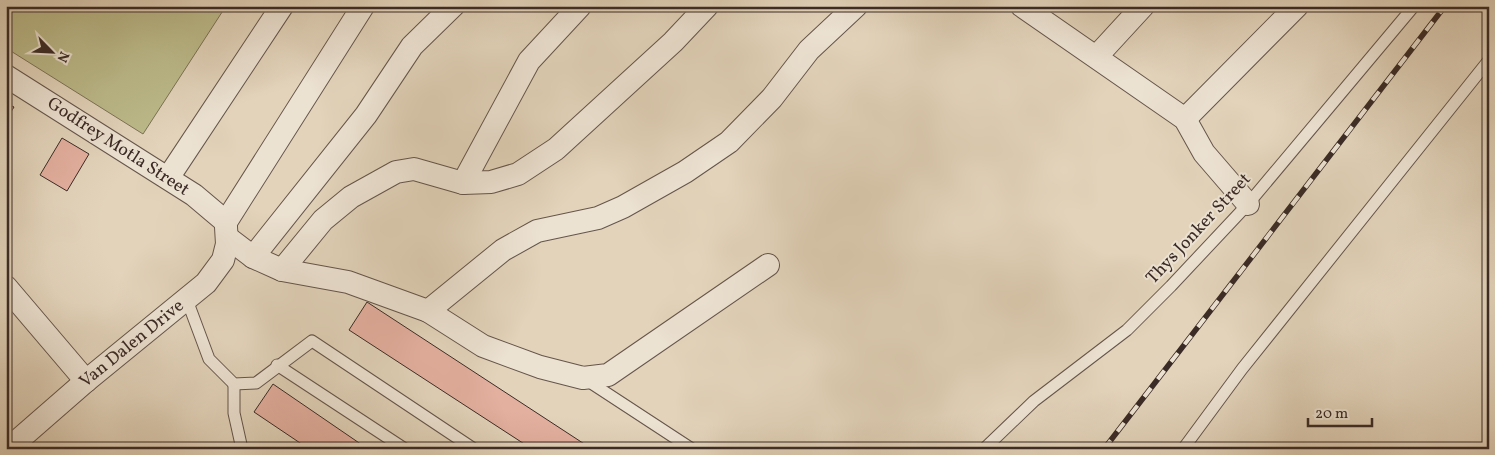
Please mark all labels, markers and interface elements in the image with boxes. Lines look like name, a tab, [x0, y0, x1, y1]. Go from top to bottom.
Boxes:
north arrow	[28, 28, 78, 78]
text: N	[52, 48, 73, 65]
street label: Godfrey Motla Street	[42, 92, 194, 202]
street label: Thys Jonker Street	[1141, 168, 1257, 290]
street label: Van Dalen Drive	[74, 294, 190, 394]
scale bar	[1308, 395, 1371, 427]
text: 20 m	[1315, 404, 1348, 425]

